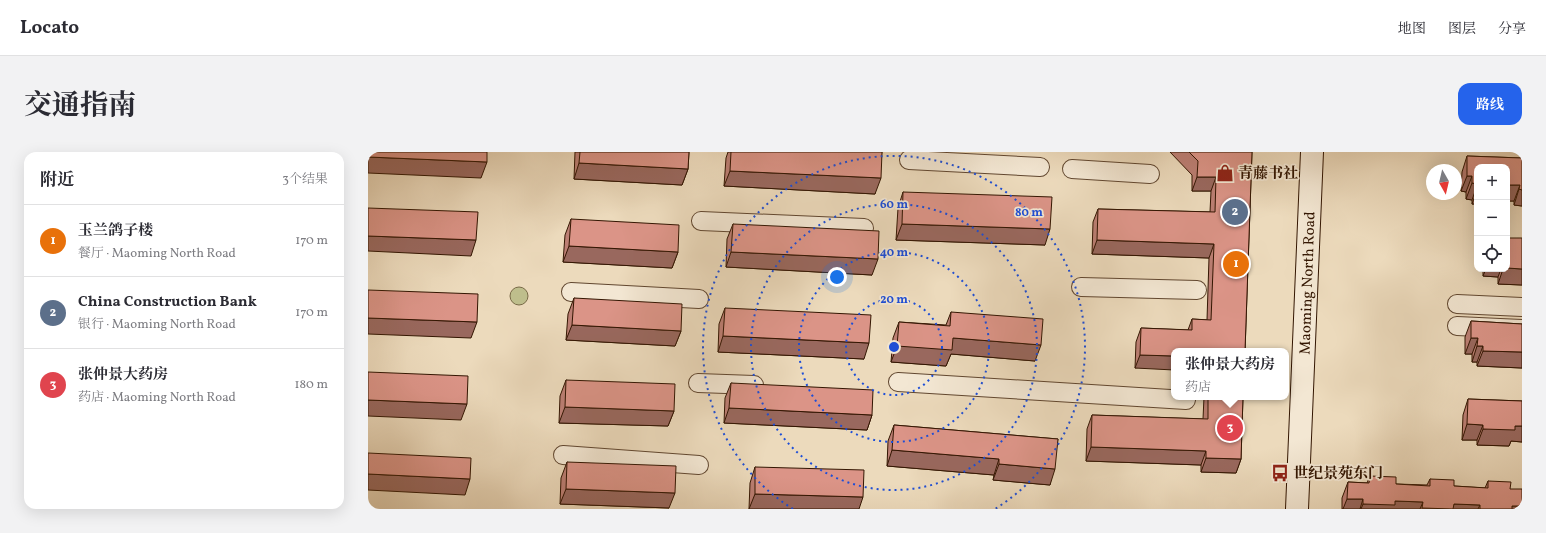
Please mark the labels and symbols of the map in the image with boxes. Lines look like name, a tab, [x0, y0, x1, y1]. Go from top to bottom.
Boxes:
shop icon: 青藤书社	[1215, 163, 1235, 183]
place label: 青藤书社	[1238, 164, 1298, 185]
north arrow	[1426, 164, 1462, 200]
text: 60 m	[880, 197, 908, 213]
pin: 2	[1222, 197, 1248, 227]
text: 80 m	[1015, 205, 1043, 221]
street label: Maoming North Road	[1296, 211, 1321, 355]
text: 40 m	[880, 245, 909, 261]
pin: 1	[1223, 249, 1249, 279]
your location	[827, 267, 847, 287]
text: 20 m	[880, 292, 908, 308]
centre of rings	[887, 340, 901, 354]
pin: 3	[1217, 413, 1243, 443]
bus stop icon: 世纪景苑东门	[1270, 463, 1290, 483]
place label: 世纪景苑东门	[1293, 464, 1383, 485]

